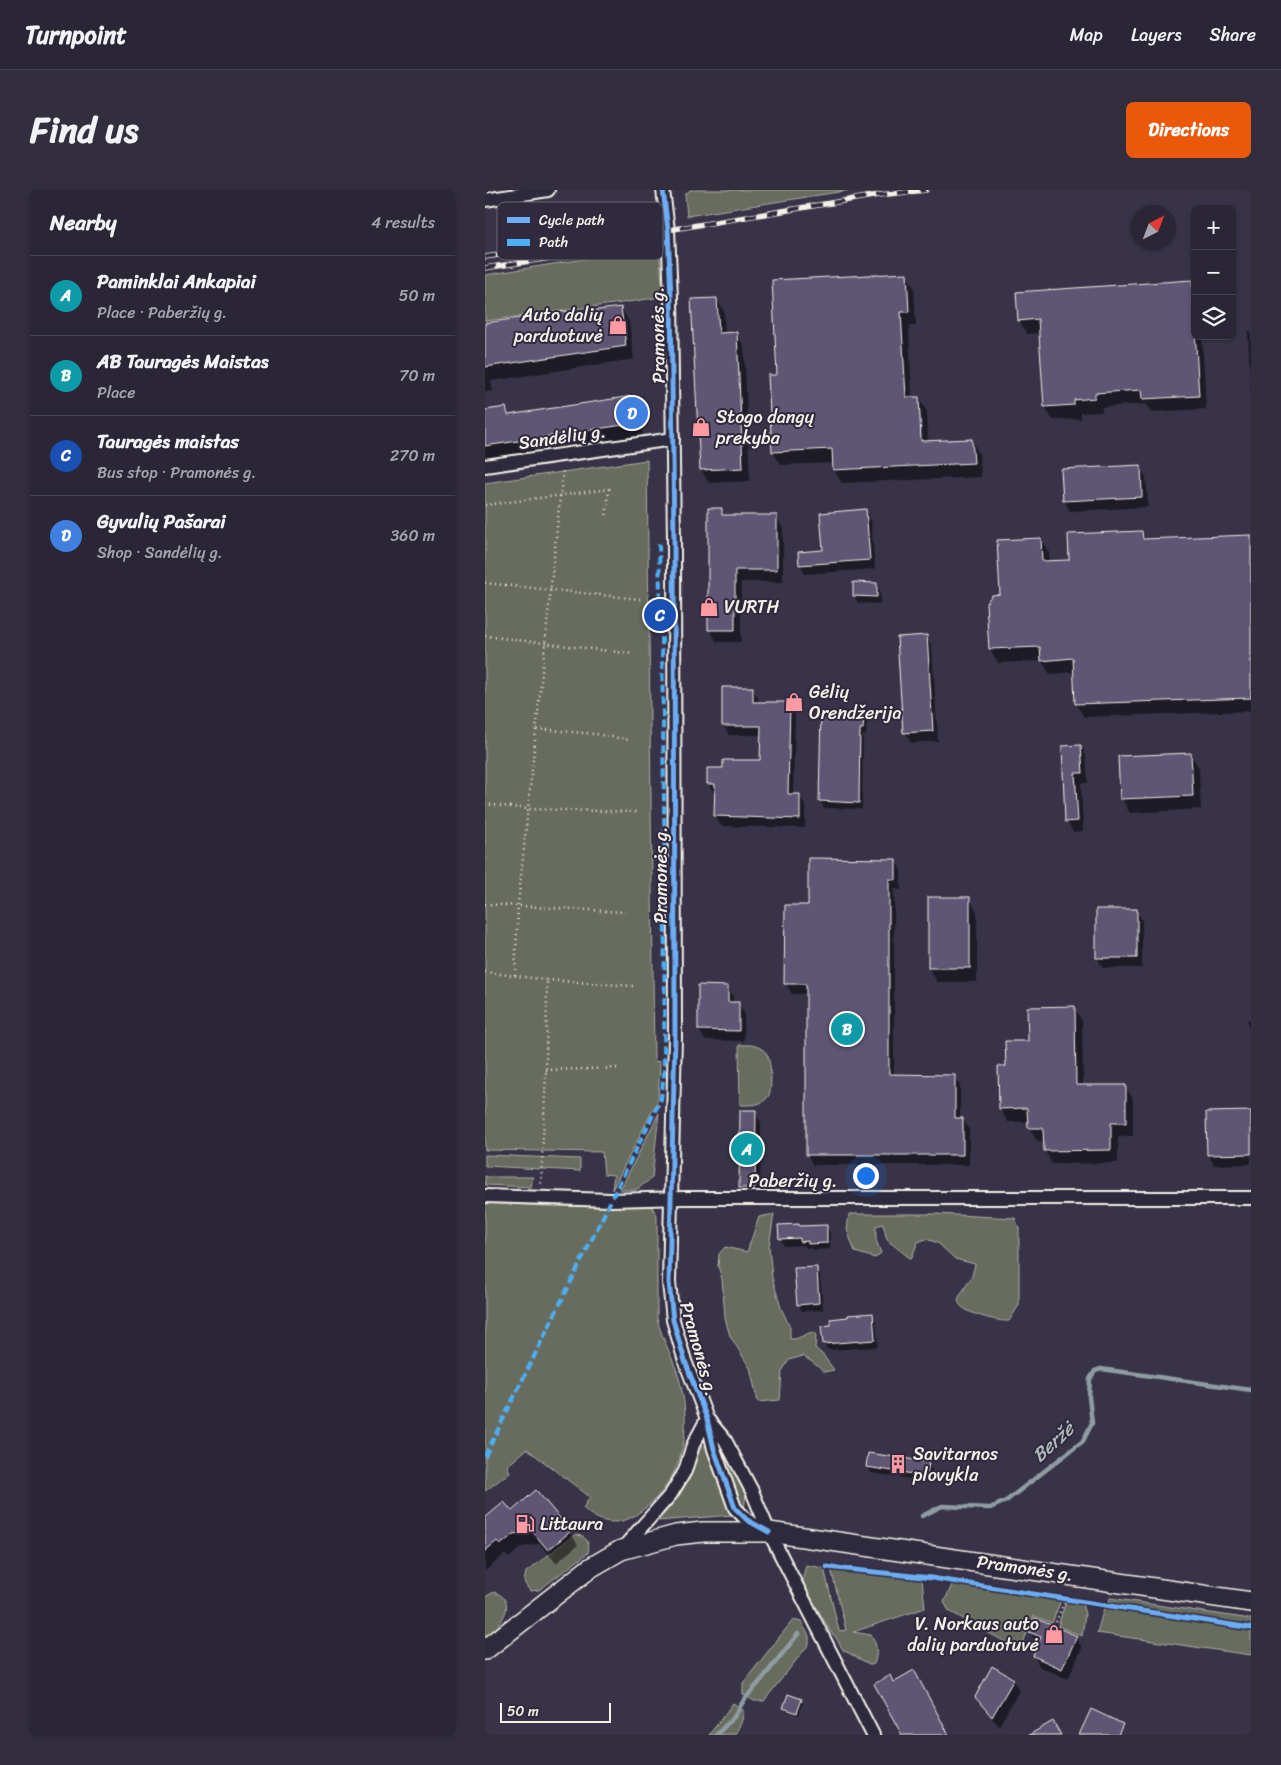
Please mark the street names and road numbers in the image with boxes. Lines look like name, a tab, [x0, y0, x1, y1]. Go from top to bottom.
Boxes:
street label: Pramonės g.	[641, 286, 675, 384]
street label: Sandėlių g.	[516, 415, 608, 459]
street label: Pramonės g.	[645, 827, 677, 923]
street label: Paberžių g.	[749, 1165, 837, 1197]
street label: Pramonės g.	[670, 1298, 728, 1400]
street label: Pramonės g.	[975, 1545, 1075, 1591]

